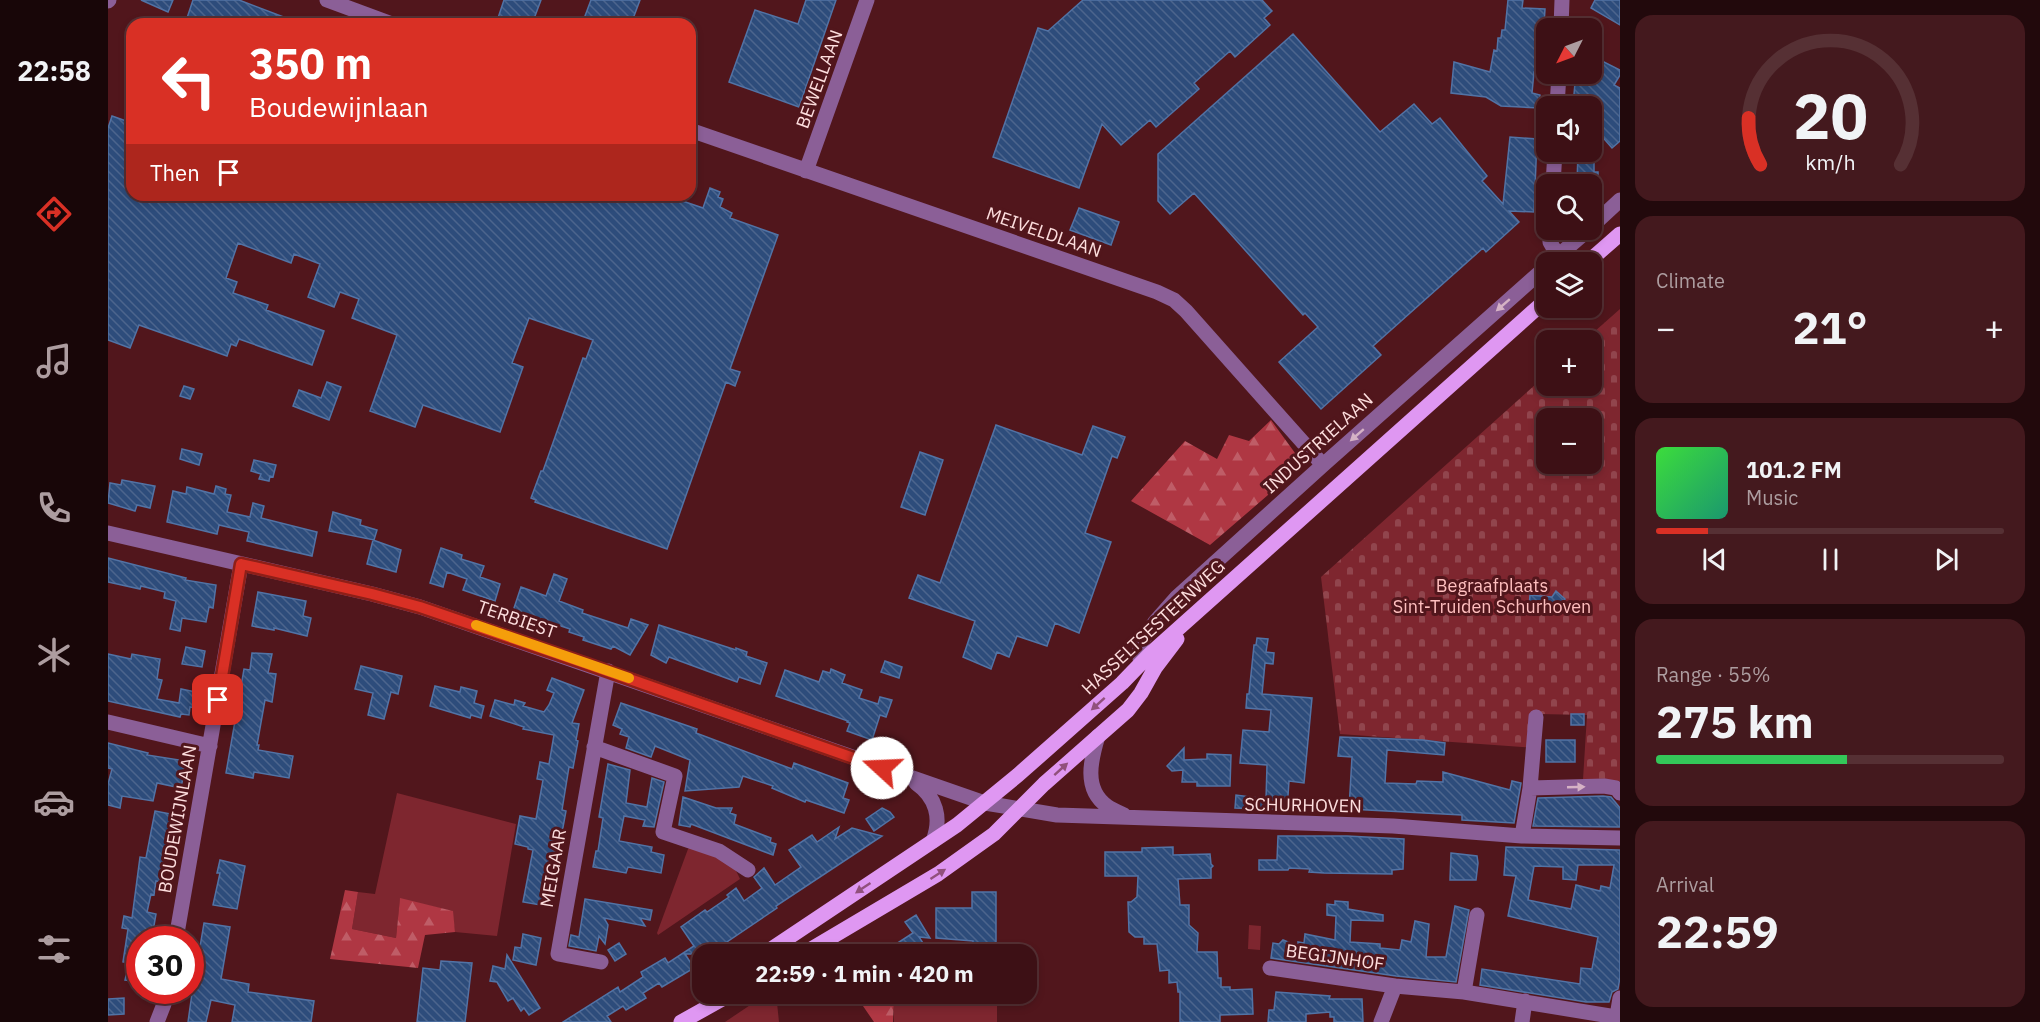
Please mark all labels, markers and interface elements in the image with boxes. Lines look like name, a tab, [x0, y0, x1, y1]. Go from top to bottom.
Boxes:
north arrow	[1536, 18, 1602, 84]
map controls	[1536, 18, 1602, 474]
street label: BEWELLAAN	[791, 27, 847, 131]
text: 350 m	[249, 36, 372, 91]
icon: left	[150, 42, 228, 120]
text: 22:58	[17, 53, 91, 88]
text: 20	[1793, 75, 1867, 156]
text: Boudewijnlaan	[249, 89, 429, 124]
button: sound	[1536, 96, 1602, 162]
text: km/h	[1805, 149, 1855, 177]
icon: arrive	[212, 156, 245, 189]
text: Then	[150, 158, 200, 187]
button: search	[1536, 174, 1602, 240]
icon: directions	[33, 193, 75, 235]
street label: MEIVELDLAAN	[983, 202, 1105, 262]
button: layers	[1536, 252, 1602, 318]
text: Climate	[1656, 267, 1725, 294]
one-way arrow	[1496, 298, 1511, 311]
text: 21°	[1792, 298, 1868, 356]
text: −	[1656, 306, 1676, 349]
text: +	[1984, 306, 2004, 349]
button: +	[1536, 330, 1602, 396]
icon: music	[33, 340, 75, 382]
street label: INDUSTRIELAAN	[1259, 388, 1377, 498]
button: −	[1536, 408, 1602, 474]
one-way arrow	[1349, 428, 1364, 442]
text: 101.2 FM	[1746, 455, 1842, 484]
text: Music	[1746, 484, 1798, 511]
icon: phone	[33, 487, 75, 529]
icon: previous	[1698, 543, 1731, 576]
icon: pause	[1814, 543, 1847, 576]
icon: next	[1930, 543, 1963, 576]
street label: HASSELTSESTEENWEG	[1077, 555, 1229, 699]
park label: Begraafplaats Sint-Truiden Schurhoven	[1393, 574, 1591, 618]
street label: TERBIEST	[474, 595, 560, 643]
icon: climate	[33, 634, 75, 676]
text: Range · 55%	[1656, 661, 1771, 688]
pin	[192, 674, 243, 725]
icon: arrive	[201, 683, 234, 716]
text: 275 km	[1656, 692, 1814, 750]
one-way arrow	[1091, 697, 1106, 710]
position arrow	[850, 736, 914, 800]
street label: BOUDEWIJNLAAN	[153, 743, 201, 895]
one-way arrow	[1053, 763, 1068, 776]
icon: car	[33, 781, 75, 823]
one-way arrow	[1567, 782, 1586, 791]
street label: SCHURHOVEN	[1244, 792, 1362, 818]
street label: MEIGAAR	[535, 827, 571, 909]
one-way arrow	[929, 868, 945, 880]
text: Arrival	[1656, 871, 1714, 898]
one-way arrow	[856, 882, 872, 894]
text: 22:59	[1656, 902, 1779, 960]
speed limit sign: 30	[126, 926, 204, 1004]
icon: filters	[33, 928, 75, 970]
street label: BEGIJNHOF	[1284, 939, 1386, 975]
text: 22:59 · 1 min · 420 m	[755, 959, 974, 988]

